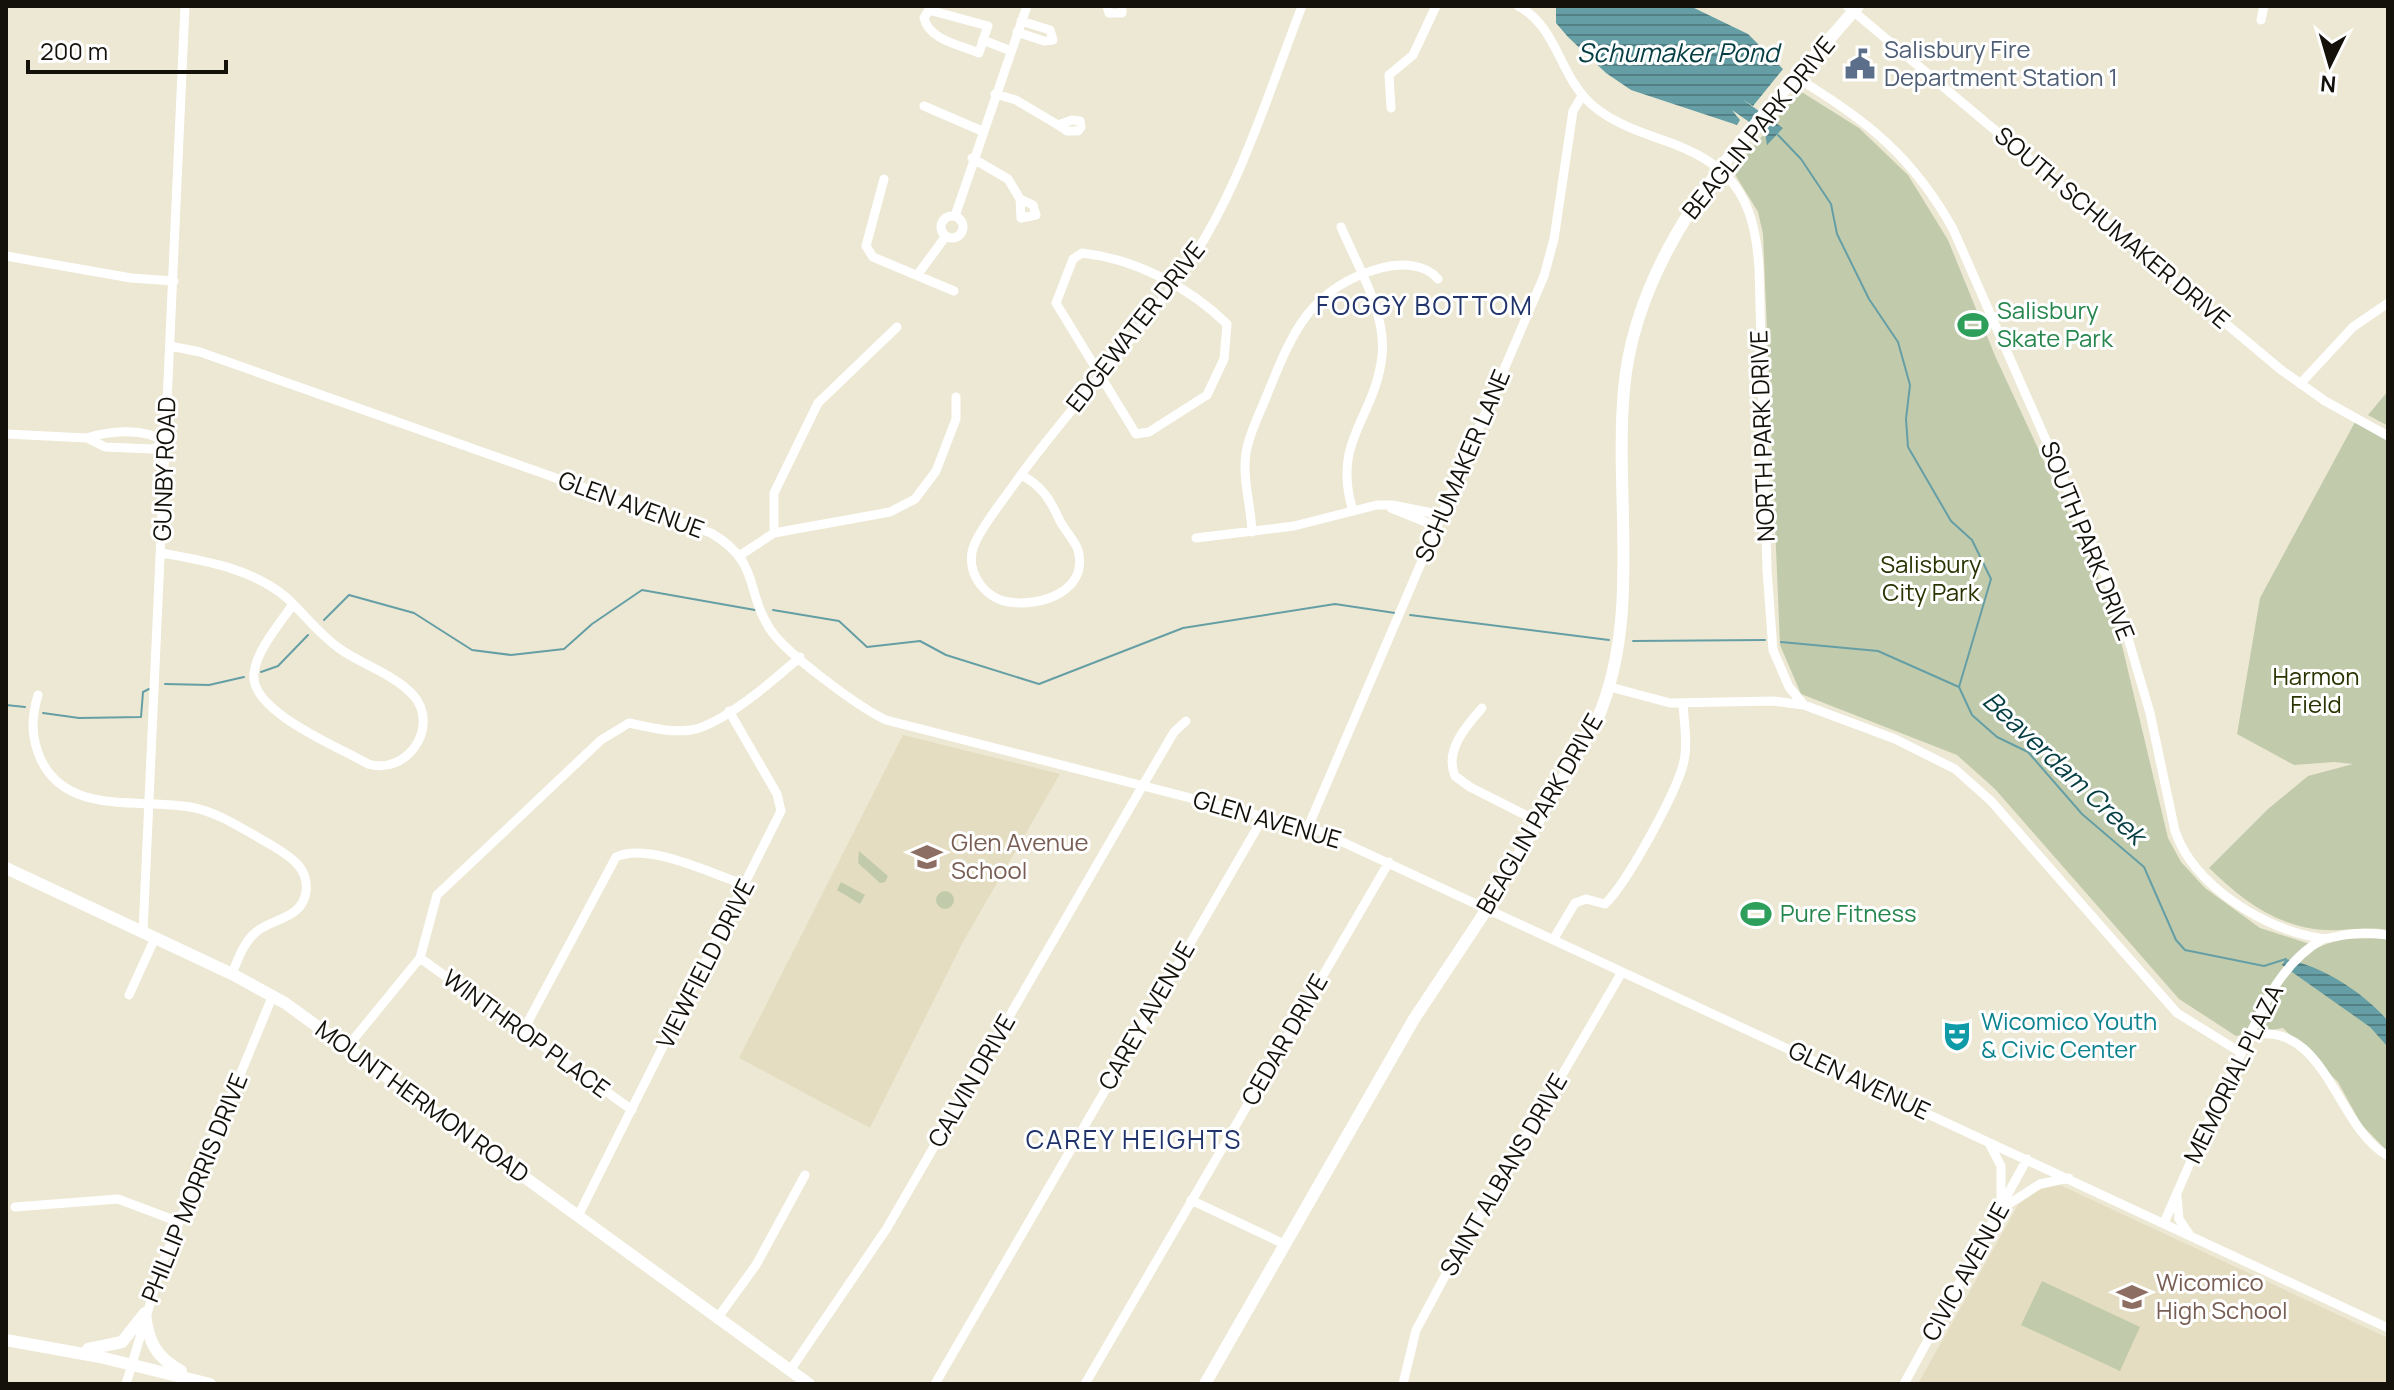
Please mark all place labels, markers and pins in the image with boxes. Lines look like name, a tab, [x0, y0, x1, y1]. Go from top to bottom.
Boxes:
place label: Salisbury Fire Department Station 1	[1884, 32, 2118, 93]
public building icon: Salisbury Fire Department Station 1	[1843, 47, 1877, 81]
place label: Salisbury Skate Park	[1997, 293, 2114, 354]
sports icon: Salisbury Skate Park	[1956, 308, 1990, 342]
place label: Glen Avenue School	[951, 825, 1088, 886]
school or university icon: Glen Avenue School	[910, 840, 944, 874]
place label: Pure Fitness	[1780, 896, 1917, 929]
sports icon: Pure Fitness	[1739, 897, 1773, 931]
place label: Wicomico Youth & Civic Center	[1981, 1004, 2157, 1065]
theatre icon: Wicomico Youth & Civic Center	[1940, 1019, 1974, 1053]
place label: Wicomico High School	[2156, 1265, 2288, 1326]
school or university icon: Wicomico High School	[2115, 1280, 2149, 1314]

